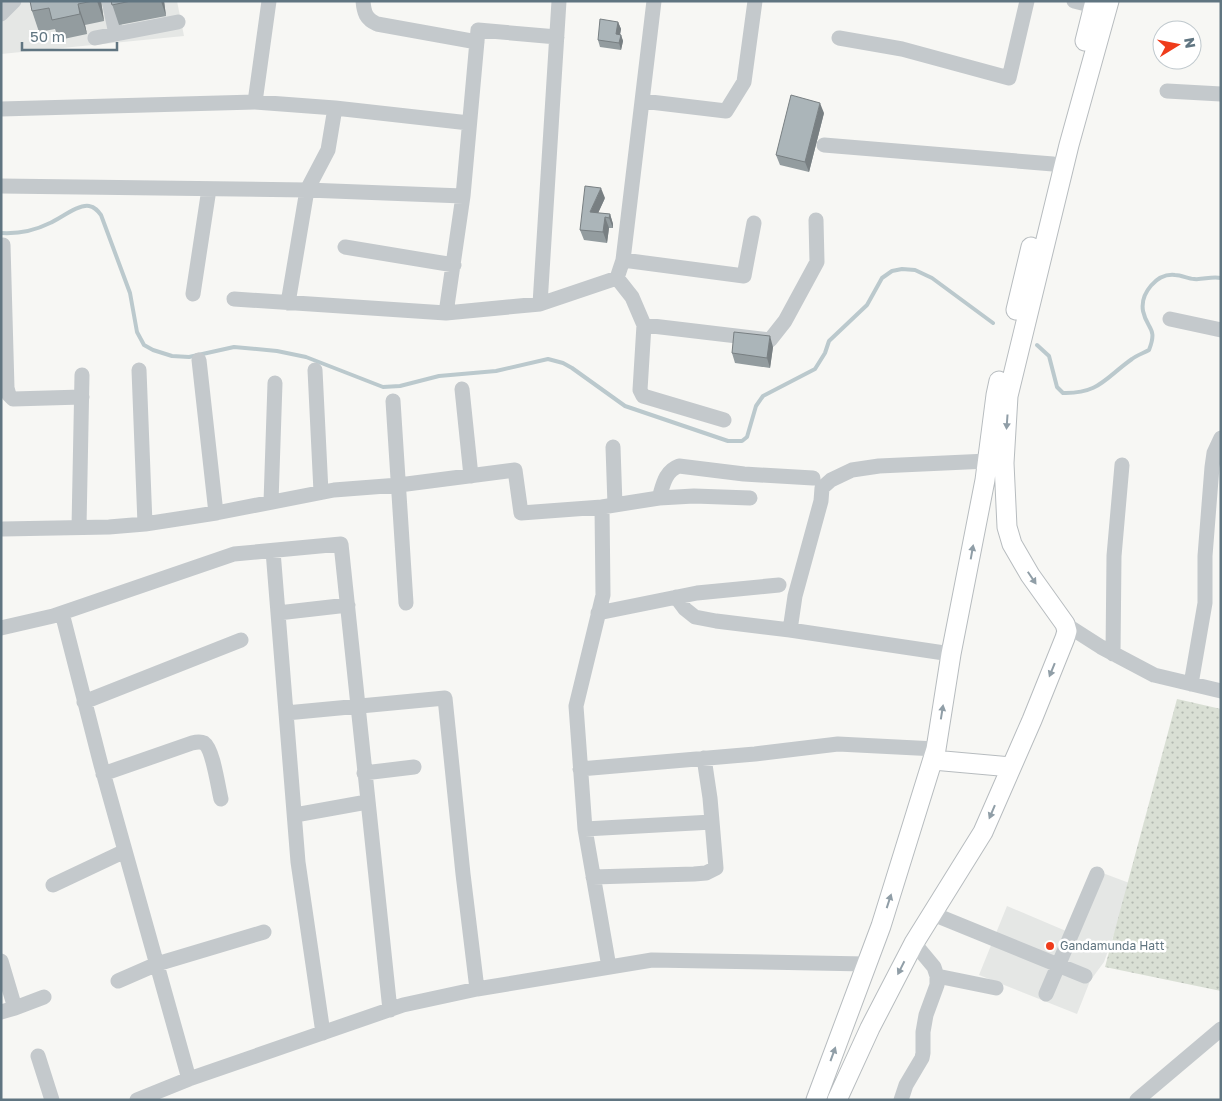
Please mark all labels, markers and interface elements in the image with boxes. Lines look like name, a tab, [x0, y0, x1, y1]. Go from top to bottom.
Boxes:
scale bar	[22, 20, 118, 52]
north arrow	[1152, 20, 1202, 70]
text: 50 m	[30, 27, 65, 45]
text: N	[1181, 36, 1200, 49]
one-way arrow	[1002, 415, 1010, 431]
one-way arrow	[968, 544, 976, 560]
one-way arrow	[1028, 572, 1037, 585]
one-way arrow	[1048, 663, 1056, 677]
one-way arrow	[938, 703, 946, 719]
one-way arrow	[987, 805, 995, 819]
one-way arrow	[885, 894, 893, 909]
place label: Gandamunda Hatt	[1060, 938, 1165, 953]
marker: Gandamunda Hatt	[1044, 940, 1056, 952]
one-way arrow	[897, 961, 905, 975]
one-way arrow	[829, 1046, 837, 1061]

